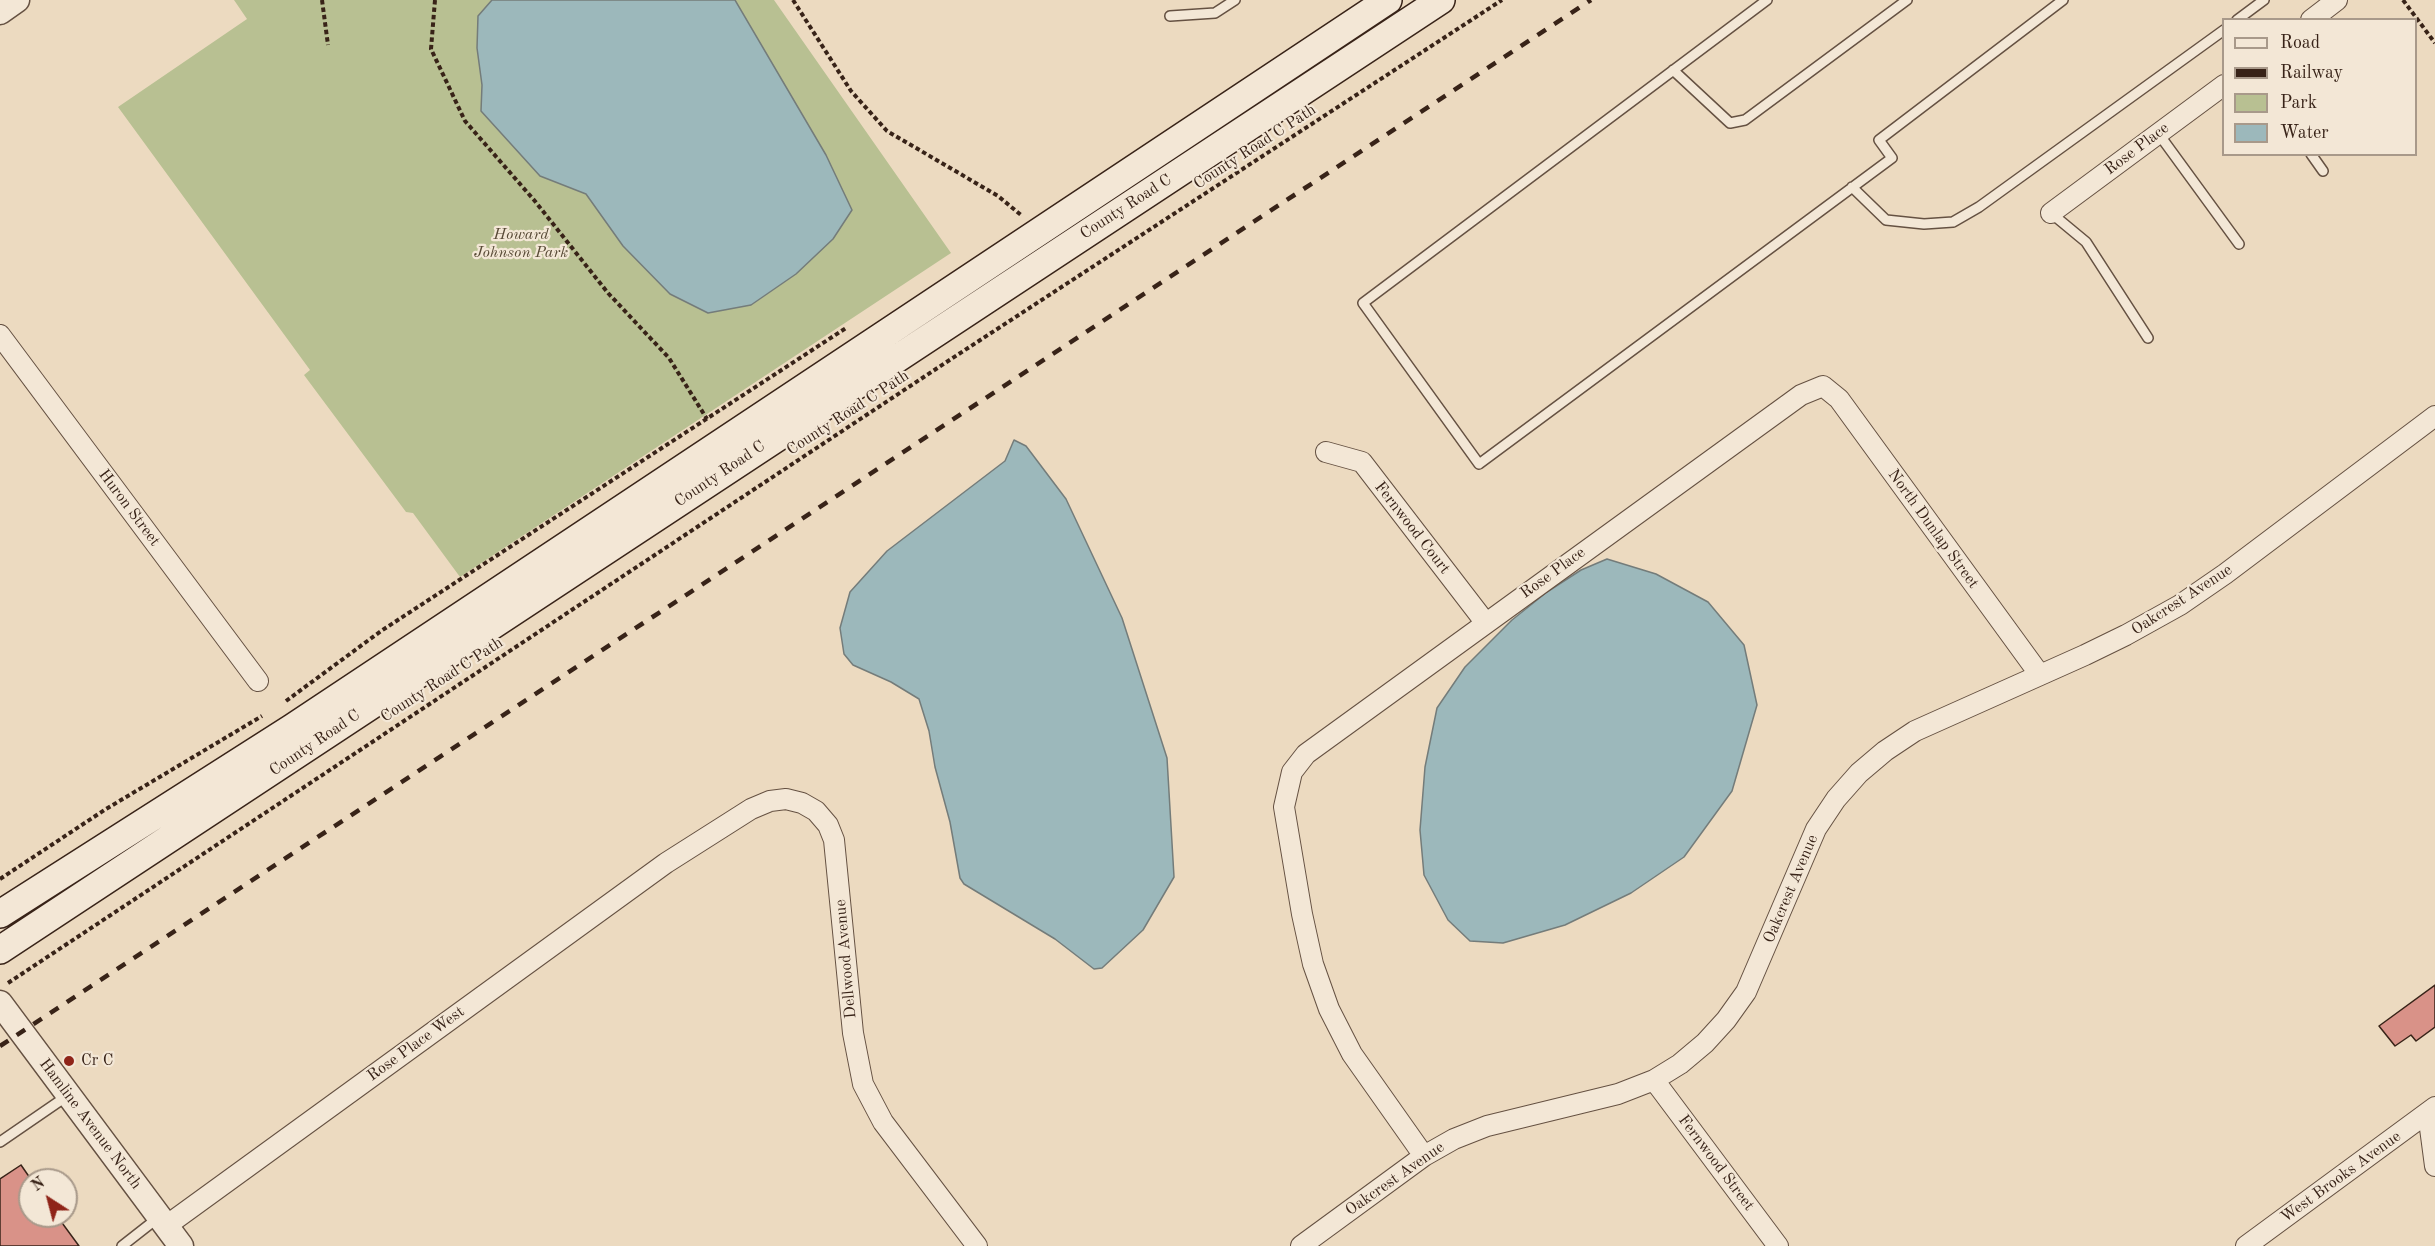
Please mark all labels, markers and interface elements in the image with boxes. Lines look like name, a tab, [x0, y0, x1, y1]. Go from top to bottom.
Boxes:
legend	[2222, 18, 2417, 156]
text: Road	[2280, 34, 2320, 52]
text: Railway	[2280, 64, 2343, 82]
text: Park	[2280, 94, 2317, 112]
street label: County Road C Path	[1190, 100, 1320, 194]
street label: Rose Place	[2101, 119, 2173, 179]
text: Water	[2280, 124, 2329, 142]
street label: County Road C	[1077, 170, 1175, 244]
park label: Howard Johnson Park	[474, 225, 568, 263]
street label: County Road C Path	[783, 366, 913, 460]
street label: County Road C	[671, 437, 769, 511]
street label: Huron Street	[94, 466, 164, 550]
street label: North Dunlap Street	[1883, 466, 1983, 592]
street label: Fernwood Court	[1370, 478, 1454, 578]
street label: Rose Place	[1517, 543, 1589, 603]
street label: Oakcrest Avenue	[2128, 560, 2236, 640]
street label: County Road C Path	[377, 633, 507, 727]
street label: County Road C	[266, 706, 364, 780]
street label: Oakcrest Avenue	[1759, 832, 1823, 946]
street label: Dellwood Avenue	[831, 899, 861, 1019]
street label: Rose Place West	[364, 1002, 468, 1086]
place label: Cr C	[81, 1051, 113, 1071]
marker: Cr C	[62, 1054, 76, 1068]
street label: Hamline Avenue North	[35, 1055, 145, 1193]
street label: Fernwood Street	[1674, 1111, 1758, 1215]
street label: West Brooks Avenue	[2277, 1127, 2405, 1227]
street label: Oakcrest Avenue	[1342, 1138, 1448, 1220]
north arrow	[18, 1168, 78, 1228]

